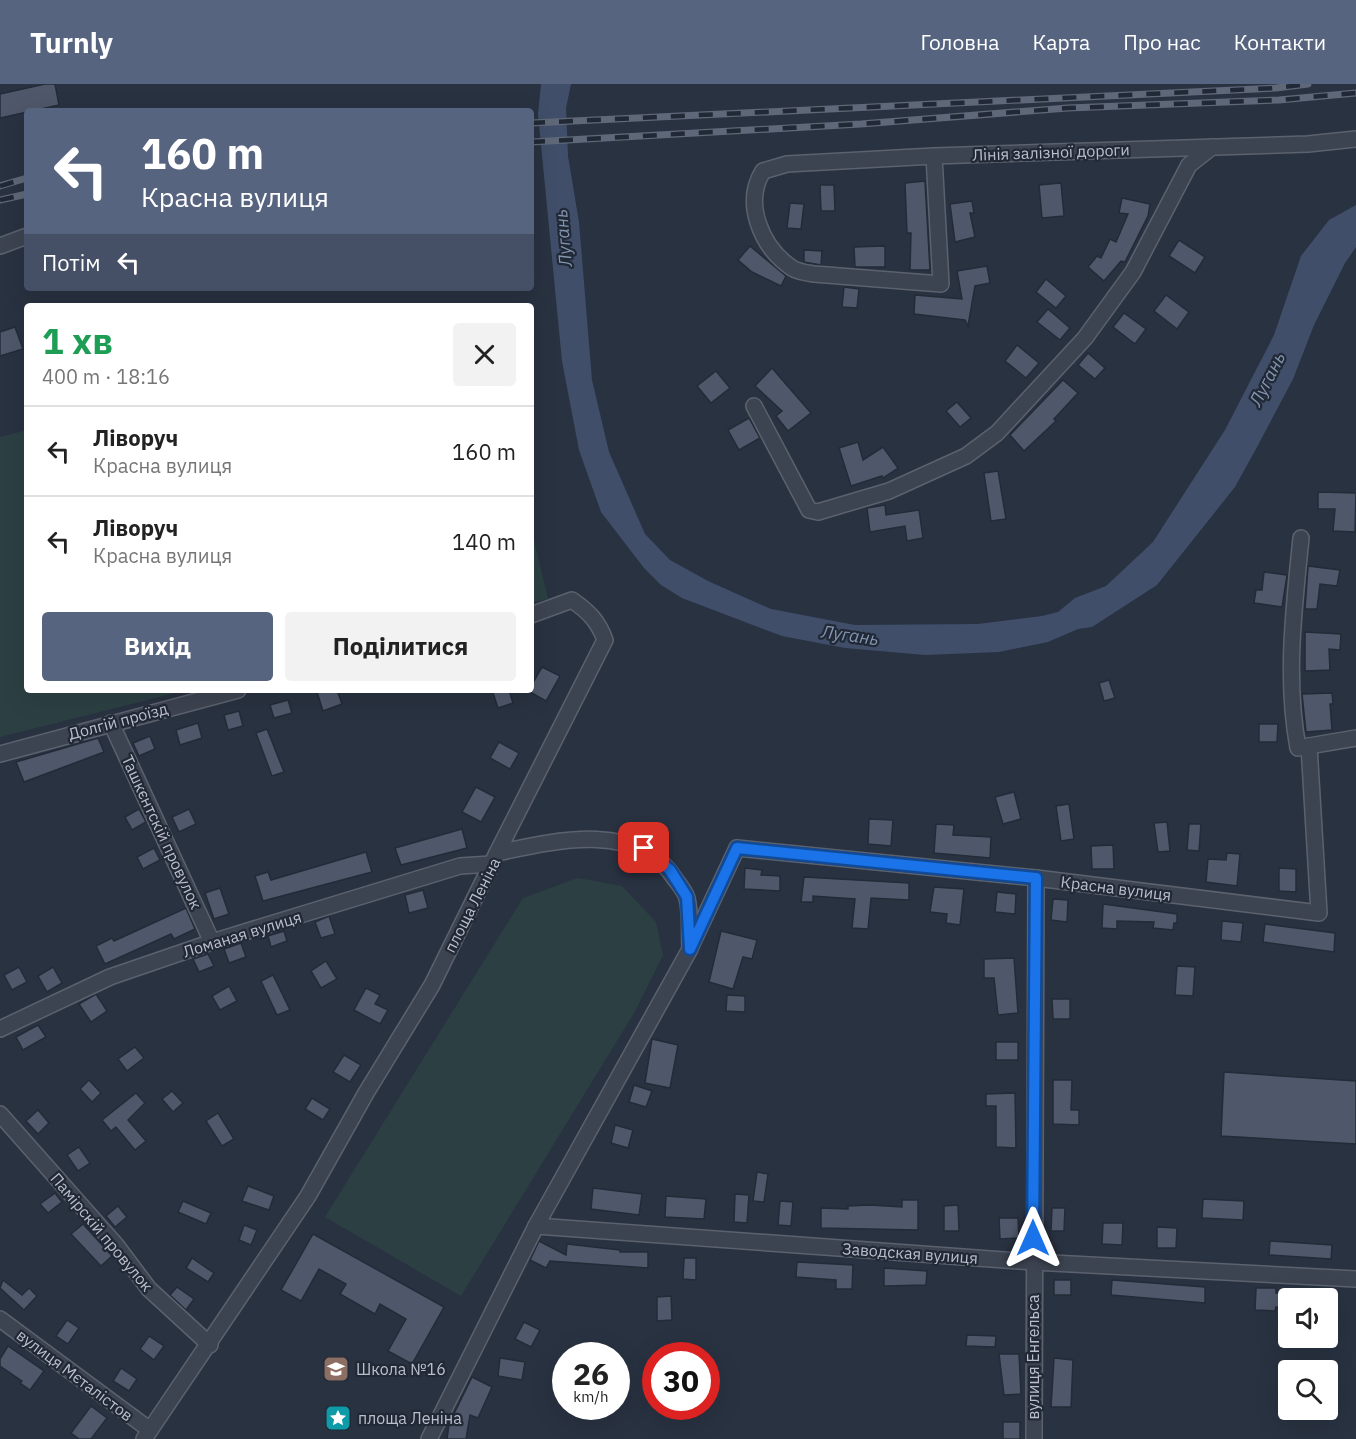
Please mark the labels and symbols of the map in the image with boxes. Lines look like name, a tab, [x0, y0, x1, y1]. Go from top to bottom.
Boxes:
street label: Лінія залізної дороги	[972, 139, 1130, 165]
water label: Лугань	[549, 208, 577, 269]
water label: Лугань	[1243, 348, 1290, 411]
water label: Лугань	[819, 619, 880, 650]
street label: Долгій проїзд	[66, 698, 171, 744]
street label: Ташкєнтскій провулок	[118, 752, 207, 912]
pin	[618, 822, 669, 873]
street label: площа Леніна	[440, 854, 505, 956]
street label: Красна вулиця	[1060, 871, 1172, 905]
street label: Ломаная вулиця	[180, 906, 304, 962]
street label: Памірскій провулок	[47, 1169, 158, 1296]
position arrow	[1001, 1206, 1065, 1270]
street label: Заводская вулиця	[841, 1238, 979, 1268]
street label: вулиця Енгельса	[1023, 1294, 1043, 1420]
street label: вулиця Мєталістов	[13, 1325, 137, 1425]
speed limit sign: 30	[642, 1342, 720, 1420]
school or university icon: Школа №16	[321, 1354, 351, 1384]
place label: Школа №16	[356, 1359, 446, 1379]
place icon: площа Леніна	[323, 1403, 353, 1433]
place label: площа Леніна	[358, 1408, 462, 1428]

